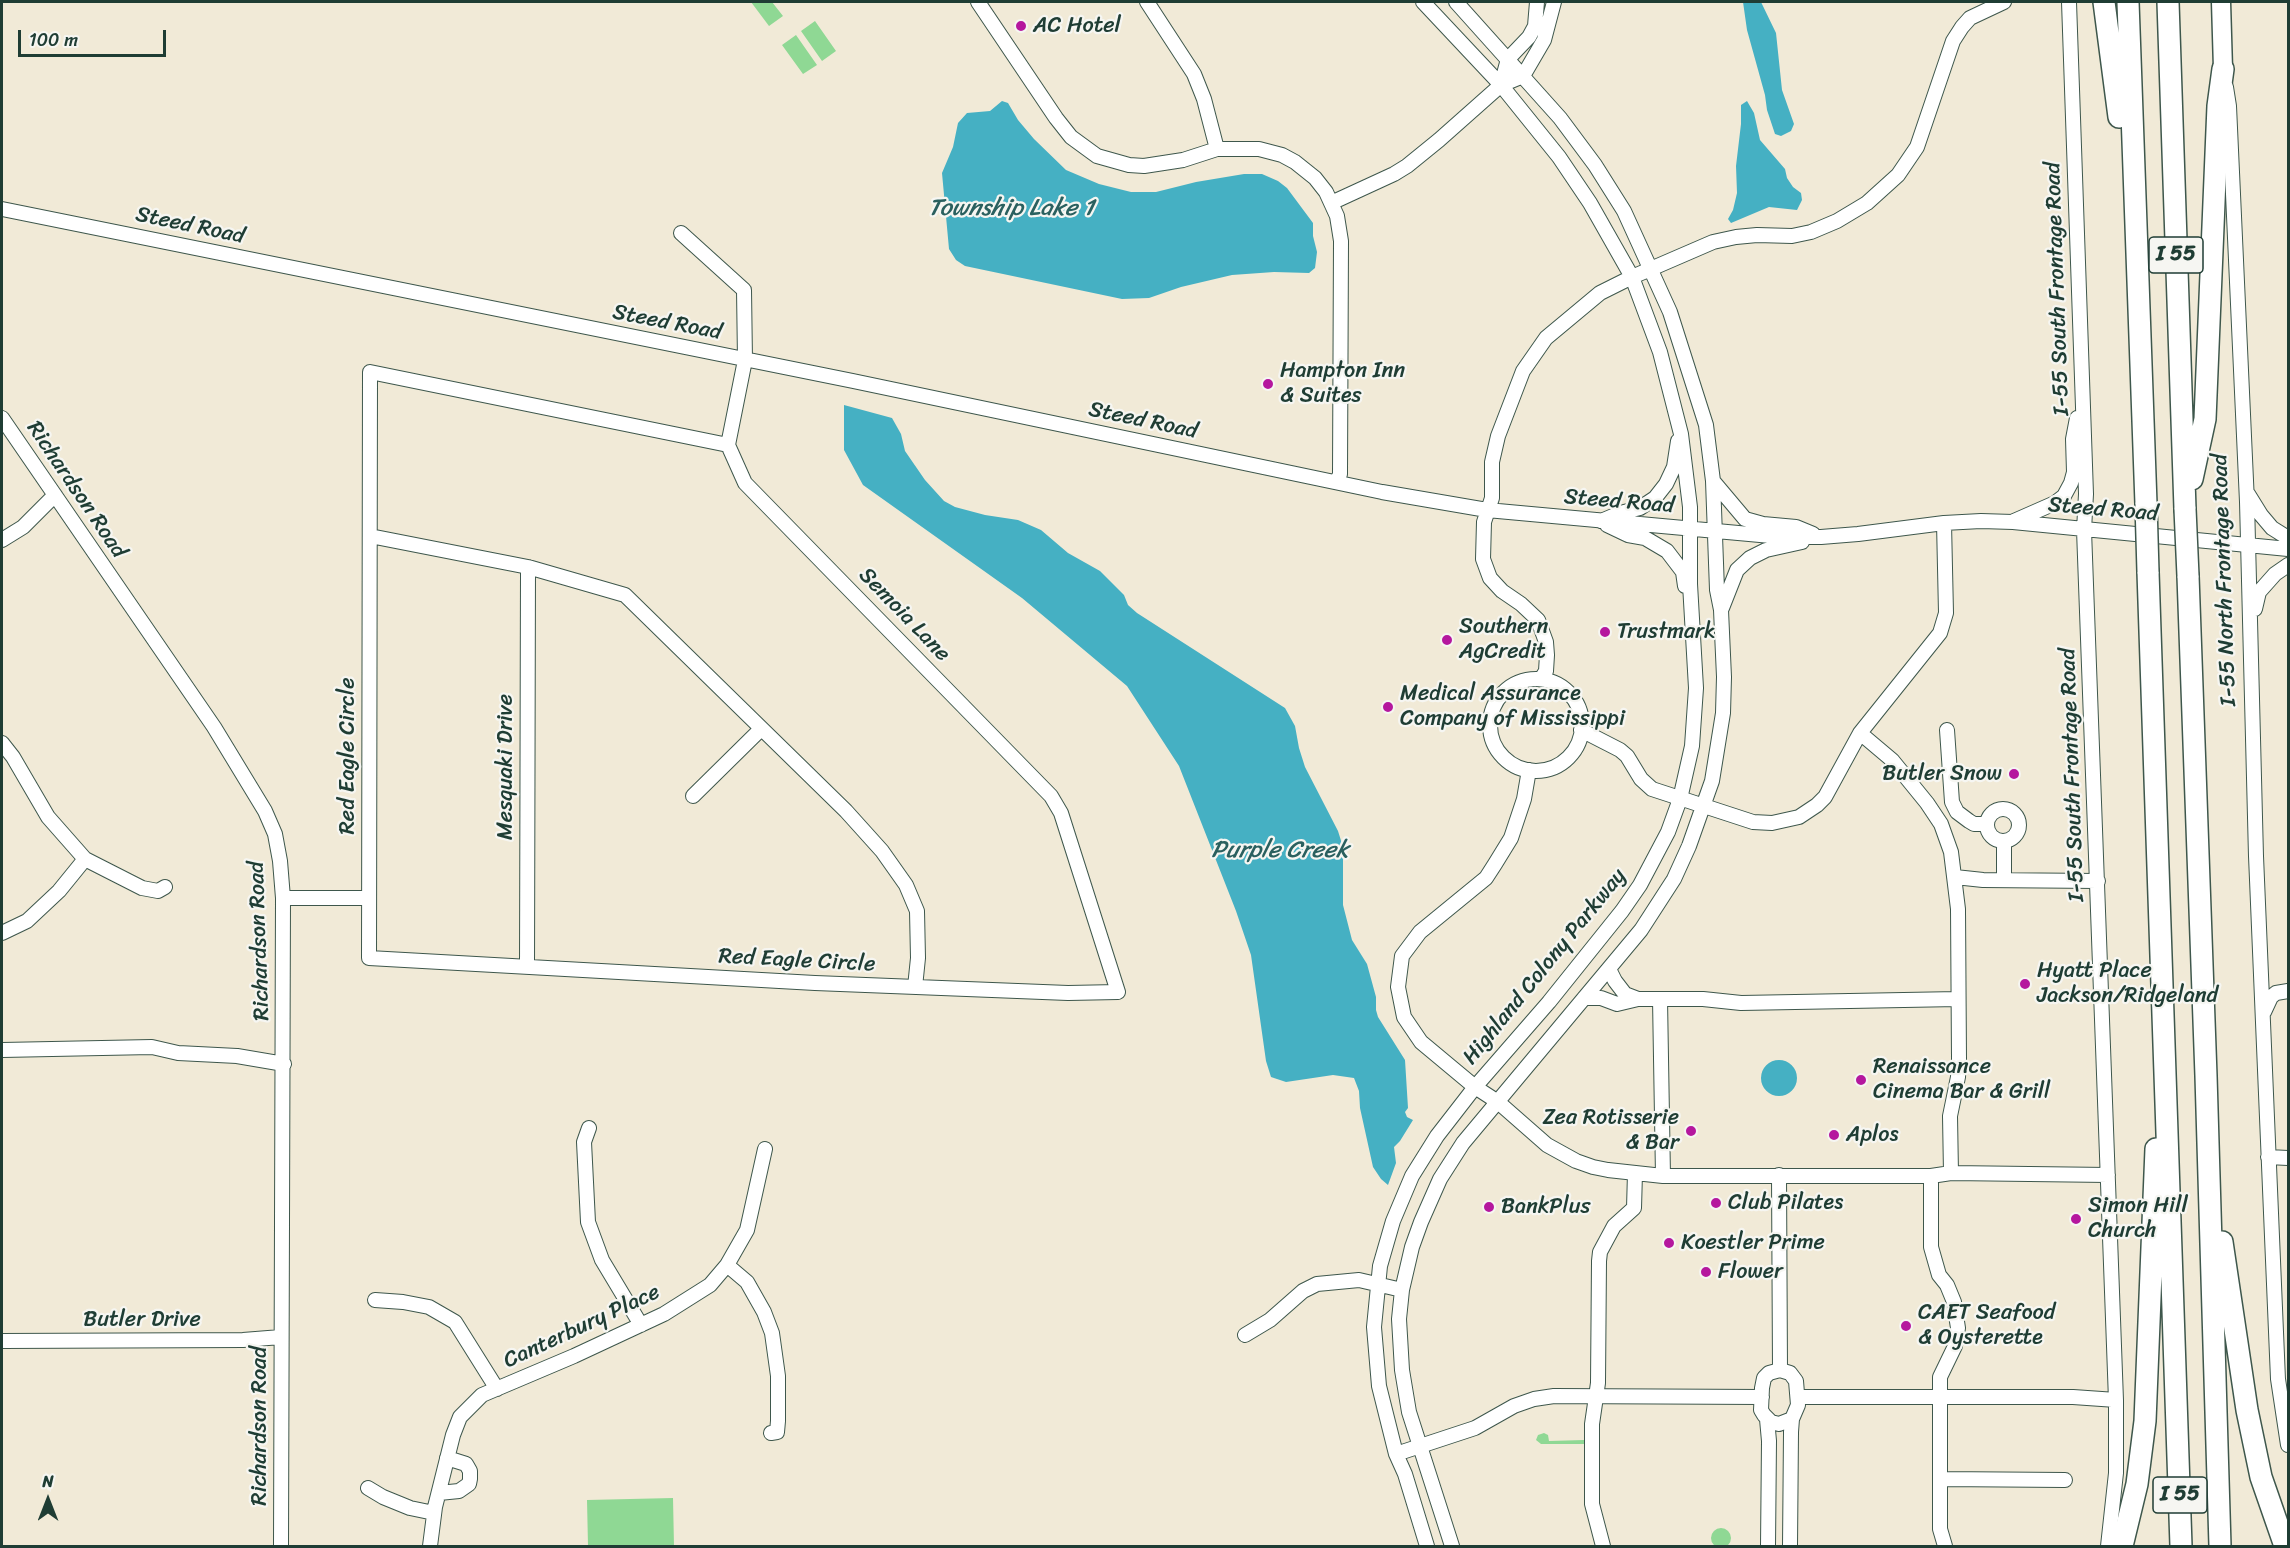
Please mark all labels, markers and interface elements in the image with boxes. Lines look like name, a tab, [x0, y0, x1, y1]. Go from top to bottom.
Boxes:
place label: AC Hotel	[1033, 13, 1121, 39]
scale bar	[21, 18, 170, 56]
marker: AC Hotel	[1014, 19, 1028, 33]
text: 100 m	[29, 24, 78, 56]
street label: I-55 South Frontage Road	[2040, 162, 2076, 416]
water label: Township Lake 1	[928, 195, 1094, 223]
street label: Steed Road	[133, 202, 247, 250]
road number: I 55	[2149, 237, 2203, 273]
street label: Steed Road	[610, 299, 724, 347]
place label: Hampton Inn & Suites	[1280, 358, 1405, 410]
marker: Hampton Inn & Suites	[1261, 377, 1275, 391]
street label: Steed Road	[1086, 397, 1200, 445]
street label: Richardson Road	[20, 417, 132, 563]
street label: I-55 North Frontage Road	[2207, 453, 2243, 707]
street label: Steed Road	[1563, 484, 1675, 520]
street label: Steed Road	[2047, 492, 2159, 528]
street label: Semoia Lane	[853, 563, 955, 667]
place label: Southern AgCredit	[1459, 614, 1548, 666]
place label: Trustmark	[1617, 619, 1716, 645]
marker: Trustmark	[1598, 625, 1612, 639]
marker: Southern AgCredit	[1440, 633, 1454, 647]
street label: I-55 South Frontage Road	[2055, 648, 2091, 902]
street label: Red Eagle Circle	[335, 677, 361, 835]
place label: Medical Assurance Company of Mississippi	[1400, 681, 1625, 732]
street label: Mesquaki Drive	[493, 694, 519, 840]
marker: Medical Assurance Company of Mississippi	[1381, 700, 1395, 714]
place label: Butler Snow	[1882, 761, 2002, 787]
marker: Butler Snow	[2007, 767, 2021, 781]
water label: Purple Creek	[1211, 837, 1349, 865]
street label: Richardson Road	[244, 861, 276, 1021]
street label: Highland Colony Parkway	[1458, 864, 1632, 1070]
street label: Red Eagle Circle	[718, 944, 876, 978]
place label: Hyatt Place Jackson/Ridgeland	[2037, 958, 2218, 1010]
marker: Hyatt Place Jackson/Ridgeland	[2018, 977, 2032, 991]
place label: Renaissance Cinema Bar & Grill	[1873, 1054, 2050, 1106]
marker: Renaissance Cinema Bar & Grill	[1854, 1073, 1868, 1087]
place label: Zea Rotisserie & Bar	[1543, 1105, 1679, 1156]
place label: Aplos	[1846, 1122, 1899, 1148]
marker: Zea Rotisserie & Bar	[1684, 1124, 1698, 1138]
marker: Aplos	[1827, 1128, 1841, 1142]
place label: Club Pilates	[1728, 1190, 1843, 1216]
place label: Simon Hill Church	[2088, 1193, 2188, 1244]
place label: BankPlus	[1501, 1194, 1591, 1220]
marker: Club Pilates	[1709, 1196, 1723, 1210]
marker: BankPlus	[1482, 1200, 1496, 1214]
marker: Simon Hill Church	[2069, 1212, 2083, 1226]
place label: Koestler Prime	[1681, 1230, 1825, 1256]
marker: Koestler Prime	[1662, 1236, 1676, 1250]
place label: Flower	[1718, 1259, 1783, 1285]
marker: Flower	[1699, 1265, 1713, 1279]
street label: Canterbury Place	[500, 1279, 664, 1375]
place label: CAET Seafood & Oysterette	[1918, 1300, 2055, 1352]
street label: Butler Drive	[83, 1307, 201, 1333]
marker: CAET Seafood & Oysterette	[1899, 1319, 1913, 1333]
street label: Richardson Road	[247, 1346, 273, 1506]
text: N	[42, 1467, 54, 1496]
north arrow	[18, 1470, 78, 1530]
road number: I 55	[2153, 1477, 2207, 1513]

